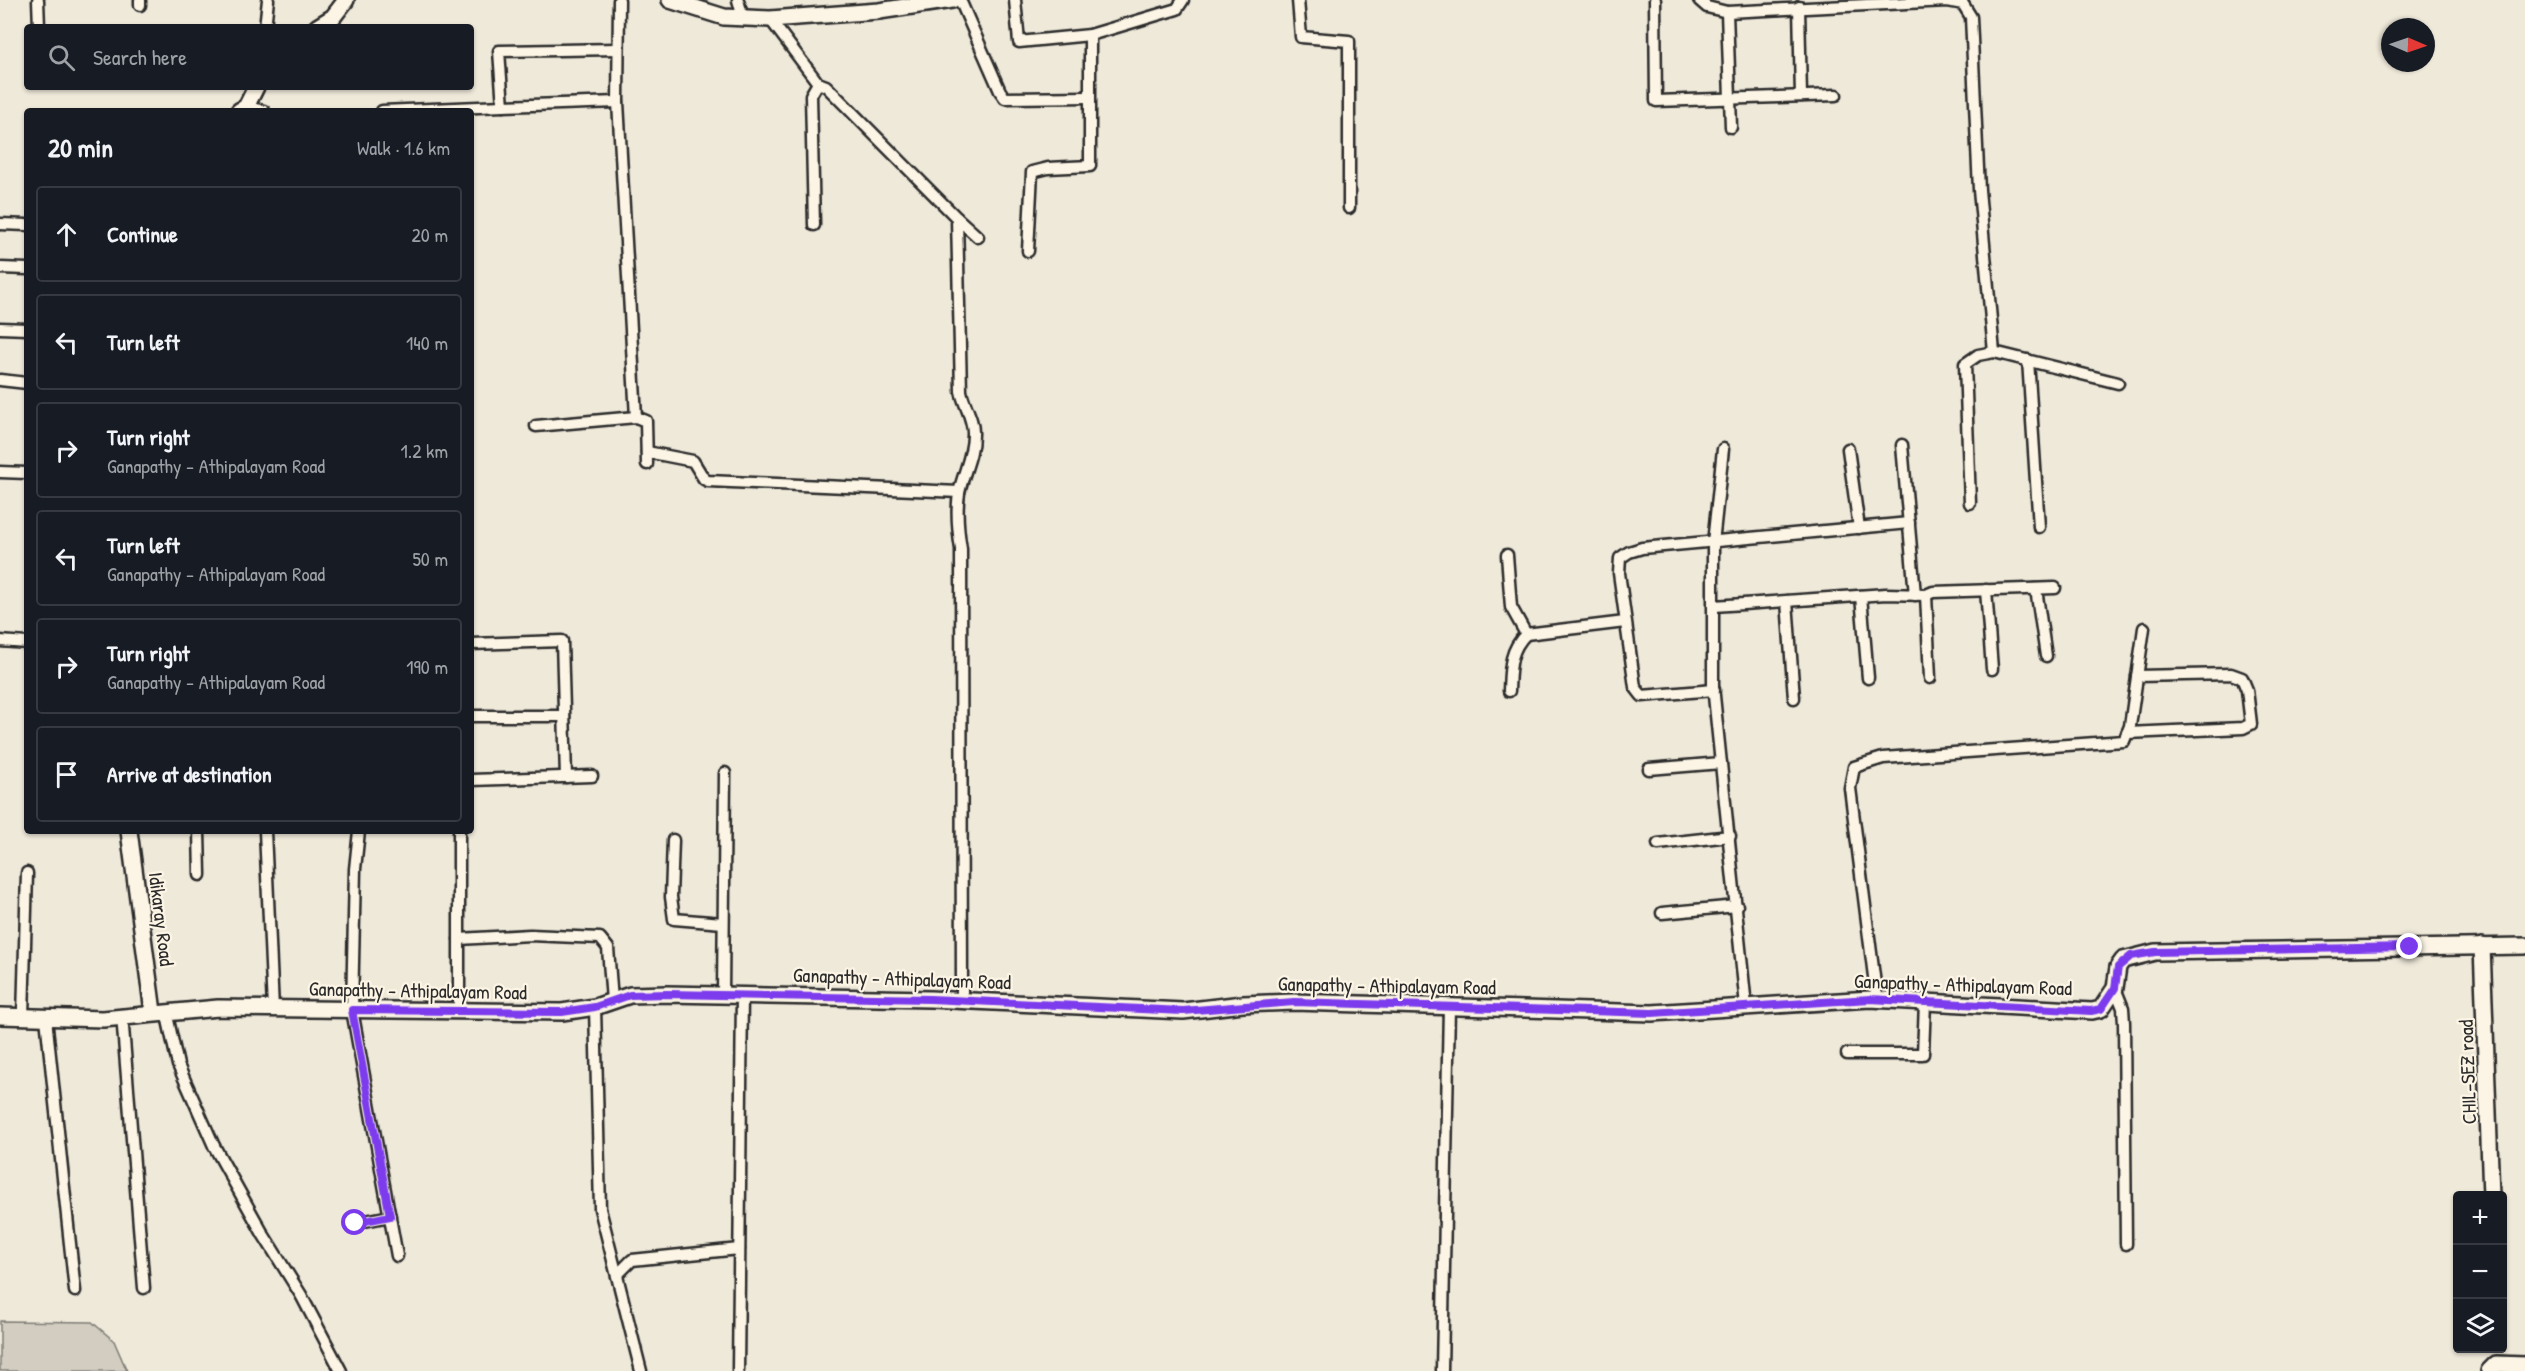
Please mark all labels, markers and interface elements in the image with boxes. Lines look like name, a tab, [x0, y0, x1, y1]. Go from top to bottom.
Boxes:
north arrow	[2381, 18, 2435, 72]
search box	[24, 24, 474, 90]
icon: search	[45, 41, 78, 74]
text: Search here	[93, 42, 187, 72]
text: 20 min	[48, 130, 113, 165]
text: Walk · 1.6 km	[357, 134, 450, 161]
icon: ahead	[50, 218, 83, 251]
text: Continue	[107, 219, 178, 249]
text: 20 m	[411, 221, 448, 248]
icon: left	[50, 326, 83, 359]
text: Turn left	[107, 327, 180, 357]
text: 140 m	[406, 329, 448, 356]
text: Turn right	[107, 422, 190, 452]
icon: right	[50, 434, 83, 467]
text: 1.2 km	[401, 437, 448, 464]
text: Ganapathy - Athipalayam Road	[107, 452, 325, 479]
text: Turn left	[107, 530, 180, 560]
icon: left	[50, 542, 83, 575]
text: 50 m	[412, 545, 448, 572]
text: Ganapathy - Athipalayam Road	[107, 560, 325, 587]
text: Turn right	[107, 638, 190, 668]
icon: right	[50, 650, 83, 683]
text: 190 m	[406, 653, 448, 680]
text: Ganapathy - Athipalayam Road	[107, 668, 325, 695]
icon: arrive	[50, 758, 83, 791]
text: Arrive at destination	[107, 759, 272, 789]
street label: Idikaray Road	[143, 870, 181, 968]
route end	[2396, 933, 2422, 959]
street label: Ganapathy - Athipalayam Road	[793, 961, 1012, 995]
street label: Ganapathy - Athipalayam Road	[1854, 967, 2073, 1001]
street label: Ganapathy - Athipalayam Road	[1278, 970, 1496, 1000]
street label: Ganapathy - Athipalayam Road	[309, 975, 527, 1005]
street label: CHIL-SEZ road	[2452, 1019, 2482, 1125]
map controls	[2453, 1191, 2507, 1353]
button: +	[2453, 1191, 2507, 1245]
route start	[341, 1209, 367, 1235]
button: −	[2453, 1245, 2507, 1299]
button: layers	[2453, 1299, 2507, 1353]

